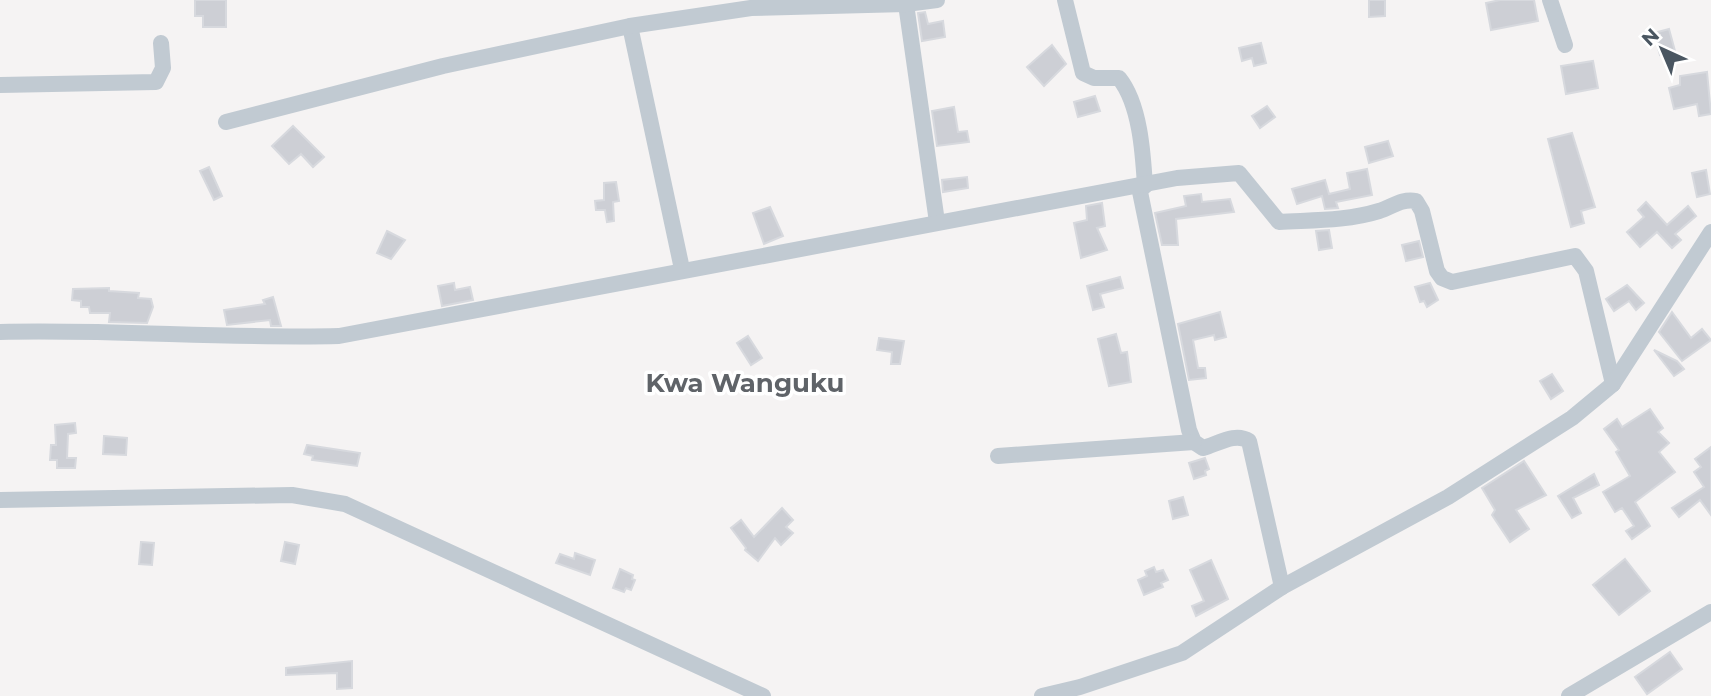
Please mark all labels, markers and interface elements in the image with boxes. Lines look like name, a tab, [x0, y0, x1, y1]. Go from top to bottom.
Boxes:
north arrow	[1627, 14, 1697, 84]
text: N	[1637, 24, 1664, 51]
district label: Kwa Wanguku	[646, 367, 844, 399]

